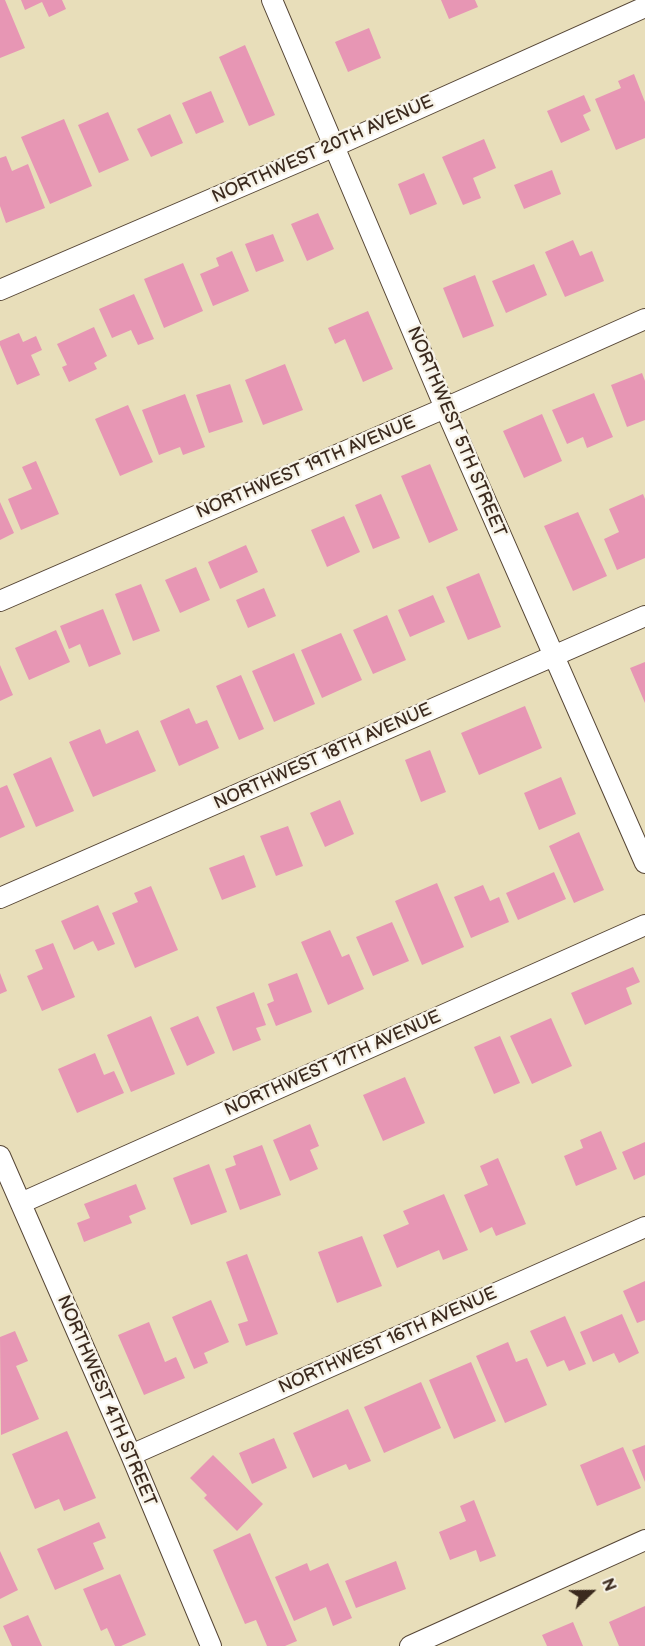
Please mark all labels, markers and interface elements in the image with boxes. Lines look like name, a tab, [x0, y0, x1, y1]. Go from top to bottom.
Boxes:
street label: NORTHWEST 20TH AVENUE	[209, 91, 437, 209]
street label: NORTHWEST 5TH STREET	[402, 324, 510, 540]
street label: NORTHWEST 19TH AVENUE	[193, 412, 419, 524]
street label: NORTHWEST 18TH AVENUE	[211, 699, 435, 815]
street label: NORTHWEST 17TH AVENUE	[222, 1006, 444, 1122]
street label: NORTHWEST 16TH AVENUE	[276, 1283, 500, 1399]
street label: NORTHWEST 4TH STREET	[52, 1292, 160, 1510]
north arrow	[561, 1562, 621, 1622]
text: N	[597, 1576, 619, 1594]

